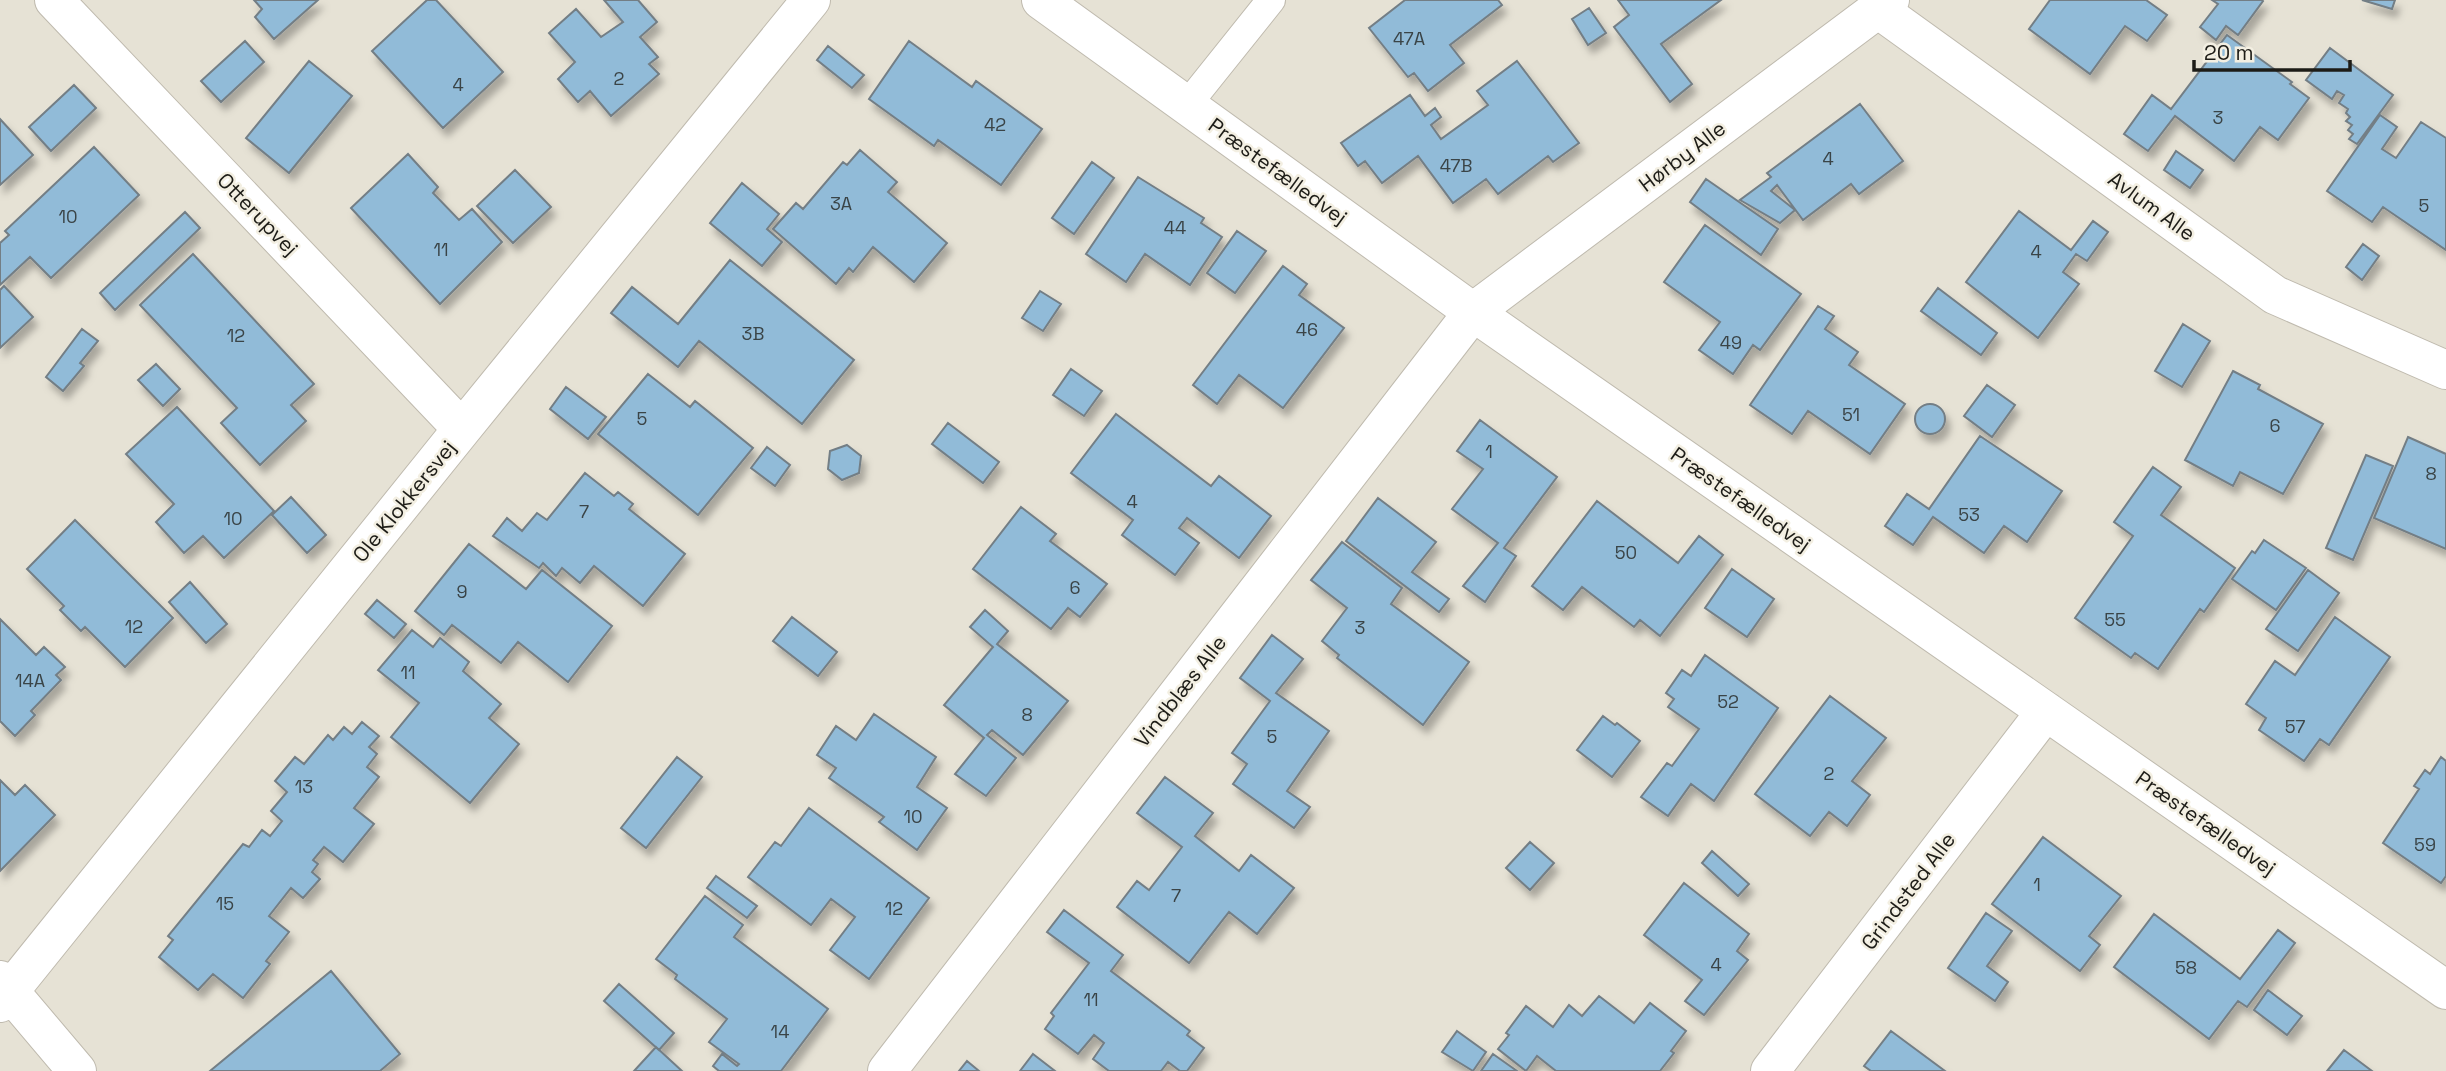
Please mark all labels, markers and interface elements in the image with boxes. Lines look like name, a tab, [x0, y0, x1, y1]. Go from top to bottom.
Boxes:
house number: 47A	[1393, 27, 1425, 50]
scale bar	[2194, 28, 2350, 72]
text: 20 m	[2204, 39, 2254, 66]
house number: 2	[614, 67, 624, 90]
house number: 4	[452, 73, 464, 96]
house number: 3	[2213, 106, 2223, 129]
street label: Præstefælledvej	[1203, 112, 1353, 230]
house number: 42	[984, 113, 1006, 136]
street label: Hørby Alle	[1633, 114, 1731, 198]
house number: 4	[1822, 147, 1834, 170]
house number: 47B	[1440, 154, 1472, 177]
street label: Avlum Alle	[2103, 165, 2201, 247]
street label: Otterupvej	[212, 167, 304, 261]
house number: 3A	[830, 192, 852, 215]
house number: 5	[2419, 194, 2429, 217]
house number: 10	[58, 205, 78, 228]
house number: 44	[1164, 216, 1186, 239]
house number: 11	[433, 238, 449, 261]
house number: 4	[2030, 240, 2042, 263]
house number: 46	[1296, 318, 1318, 341]
house number: 3B	[742, 322, 764, 345]
house number: 12	[227, 324, 245, 347]
house number: 49	[1720, 331, 1742, 354]
house number: 51	[1842, 403, 1860, 426]
house number: 5	[637, 407, 647, 430]
house number: 6	[2269, 414, 2281, 437]
street label: Ole Klokkersvej	[347, 434, 461, 568]
house number: 1	[1485, 440, 1493, 463]
street label: Præstefælledvej	[1666, 441, 1816, 557]
house number: 8	[2425, 462, 2437, 485]
house number: 4	[1126, 490, 1138, 513]
house number: 7	[579, 500, 589, 523]
house number: 53	[1958, 503, 1980, 526]
house number: 10	[223, 507, 243, 530]
house number: 50	[1615, 541, 1637, 564]
house number: 6	[1069, 576, 1081, 599]
house number: 9	[456, 580, 468, 603]
house number: 55	[2104, 608, 2126, 631]
house number: 12	[125, 615, 143, 638]
house number: 3	[1355, 616, 1365, 639]
street label: Vindblæs Alle	[1128, 630, 1232, 752]
house number: 11	[400, 661, 416, 684]
house number: 14A	[15, 669, 45, 692]
house number: 52	[1717, 690, 1739, 713]
house number: 8	[1021, 703, 1033, 726]
house number: 57	[2285, 715, 2305, 738]
house number: 5	[1267, 725, 1277, 748]
house number: 2	[1824, 762, 1834, 785]
street label: Præstefælledvej	[2131, 765, 2281, 881]
house number: 13	[295, 775, 313, 798]
house number: 10	[903, 805, 923, 828]
street label: Grindsted Alle	[1855, 827, 1961, 955]
house number: 59	[2414, 833, 2436, 856]
house number: 1	[2033, 873, 2041, 896]
house number: 7	[1171, 884, 1181, 907]
house number: 15	[216, 892, 234, 915]
house number: 12	[885, 897, 903, 920]
house number: 4	[1710, 953, 1722, 976]
house number: 58	[2175, 956, 2197, 979]
house number: 11	[1083, 988, 1099, 1011]
house number: 14	[771, 1020, 789, 1043]

